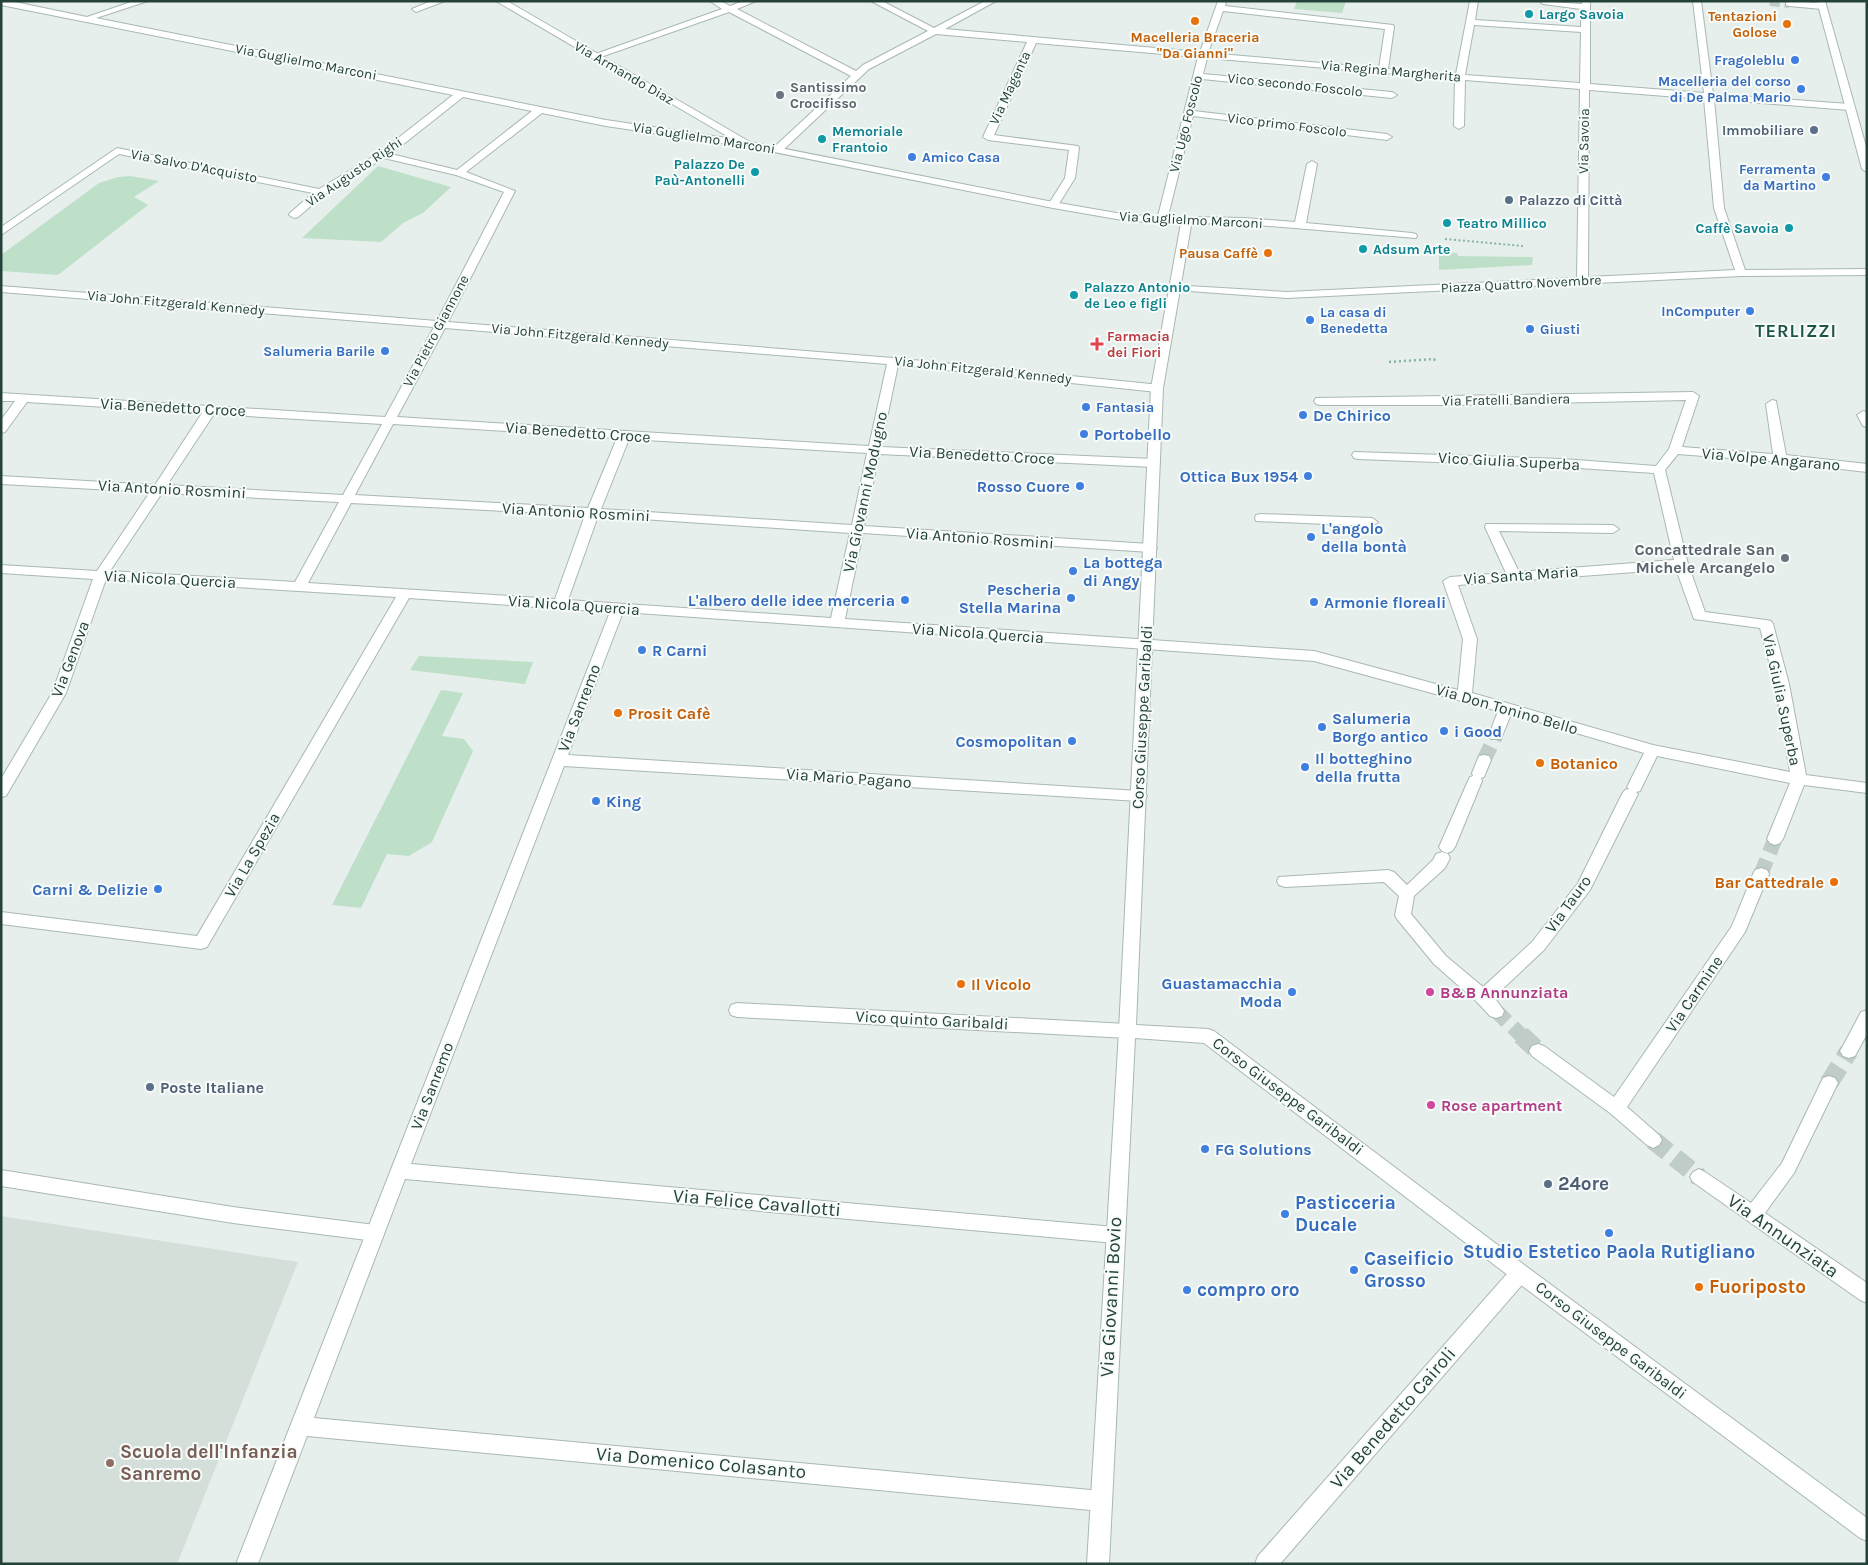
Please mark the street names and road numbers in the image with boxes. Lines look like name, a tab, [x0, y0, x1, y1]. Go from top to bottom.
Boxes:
street label: Via Armando Diaz	[571, 38, 677, 108]
street label: Via Guglielmo Marconi	[234, 40, 378, 84]
street label: Via Magenta	[986, 49, 1034, 127]
street label: Via Regina Margherita	[1320, 56, 1462, 86]
street label: Vico secondo Foscolo	[1227, 69, 1363, 101]
street label: Via Ugo Foscolo	[1166, 74, 1206, 174]
street label: Via Savoia	[1575, 108, 1593, 174]
street label: Vico primo Foscolo	[1226, 109, 1348, 141]
street label: Via Guglielmo Marconi	[632, 118, 776, 158]
street label: Via Augusto Righi	[302, 133, 406, 211]
street label: Via Salvo D'Acquisto	[129, 145, 259, 187]
street label: Via Guglielmo Marconi	[1119, 208, 1263, 232]
street label: Piazza Quattro Novembre	[1440, 271, 1602, 297]
street label: Via Pietro Giannone	[399, 272, 473, 390]
street label: Via John Fitzgerald Kennedy	[87, 287, 266, 319]
street label: Via John Fitzgerald Kennedy	[491, 320, 670, 352]
street label: Via John Fitzgerald Kennedy	[894, 352, 1073, 388]
street label: Via Fratelli Bandiera	[1442, 390, 1570, 410]
street label: Via Benedetto Croce	[100, 394, 246, 420]
street label: Via Giovanni Modugno	[839, 410, 891, 574]
street label: Via Benedetto Croce	[505, 417, 651, 447]
street label: Via Benedetto Croce	[909, 442, 1055, 468]
street label: Via Volpe Angarano	[1701, 443, 1841, 475]
street label: Vico Giulia Superba	[1438, 448, 1580, 474]
street label: Via Antonio Rosmini	[98, 476, 246, 502]
street label: Via Antonio Rosmini	[502, 499, 650, 525]
street label: Via Antonio Rosmini	[905, 523, 1055, 553]
street label: Via Santa Maria	[1463, 562, 1579, 588]
street label: Via Nicola Quercia	[104, 566, 236, 592]
street label: Via Nicola Quercia	[507, 591, 641, 619]
street label: Via Genova	[47, 618, 93, 700]
street label: Via Nicola Quercia	[911, 619, 1045, 647]
street label: Corso Giuseppe Garibaldi	[1128, 625, 1156, 809]
street label: Via Giulia Superba	[1759, 632, 1805, 768]
street label: Via Sanremo	[554, 662, 604, 754]
street label: Via Don Tonino Bello	[1434, 680, 1580, 738]
street label: Via Mario Pagano	[786, 764, 912, 792]
street label: Via La Spezia	[220, 809, 284, 901]
street label: Via Tauro	[1541, 872, 1595, 936]
street label: Via Carmine	[1661, 952, 1727, 1036]
street label: Vico quinto Garibaldi	[855, 1007, 1009, 1033]
street label: Corso Giuseppe Garibaldi	[1209, 1033, 1367, 1159]
street label: Via Sanremo	[407, 1040, 457, 1132]
street label: Via Felice Cavallotti	[672, 1185, 842, 1221]
street label: Via Annunziata	[1723, 1189, 1843, 1283]
street label: Via Giovanni Bovio	[1096, 1216, 1126, 1378]
street label: Corso Giuseppe Garibaldi	[1532, 1277, 1690, 1403]
street label: Via Benedetto Cairoli	[1326, 1343, 1460, 1493]
street label: Via Domenico Colasanto	[595, 1443, 807, 1483]

